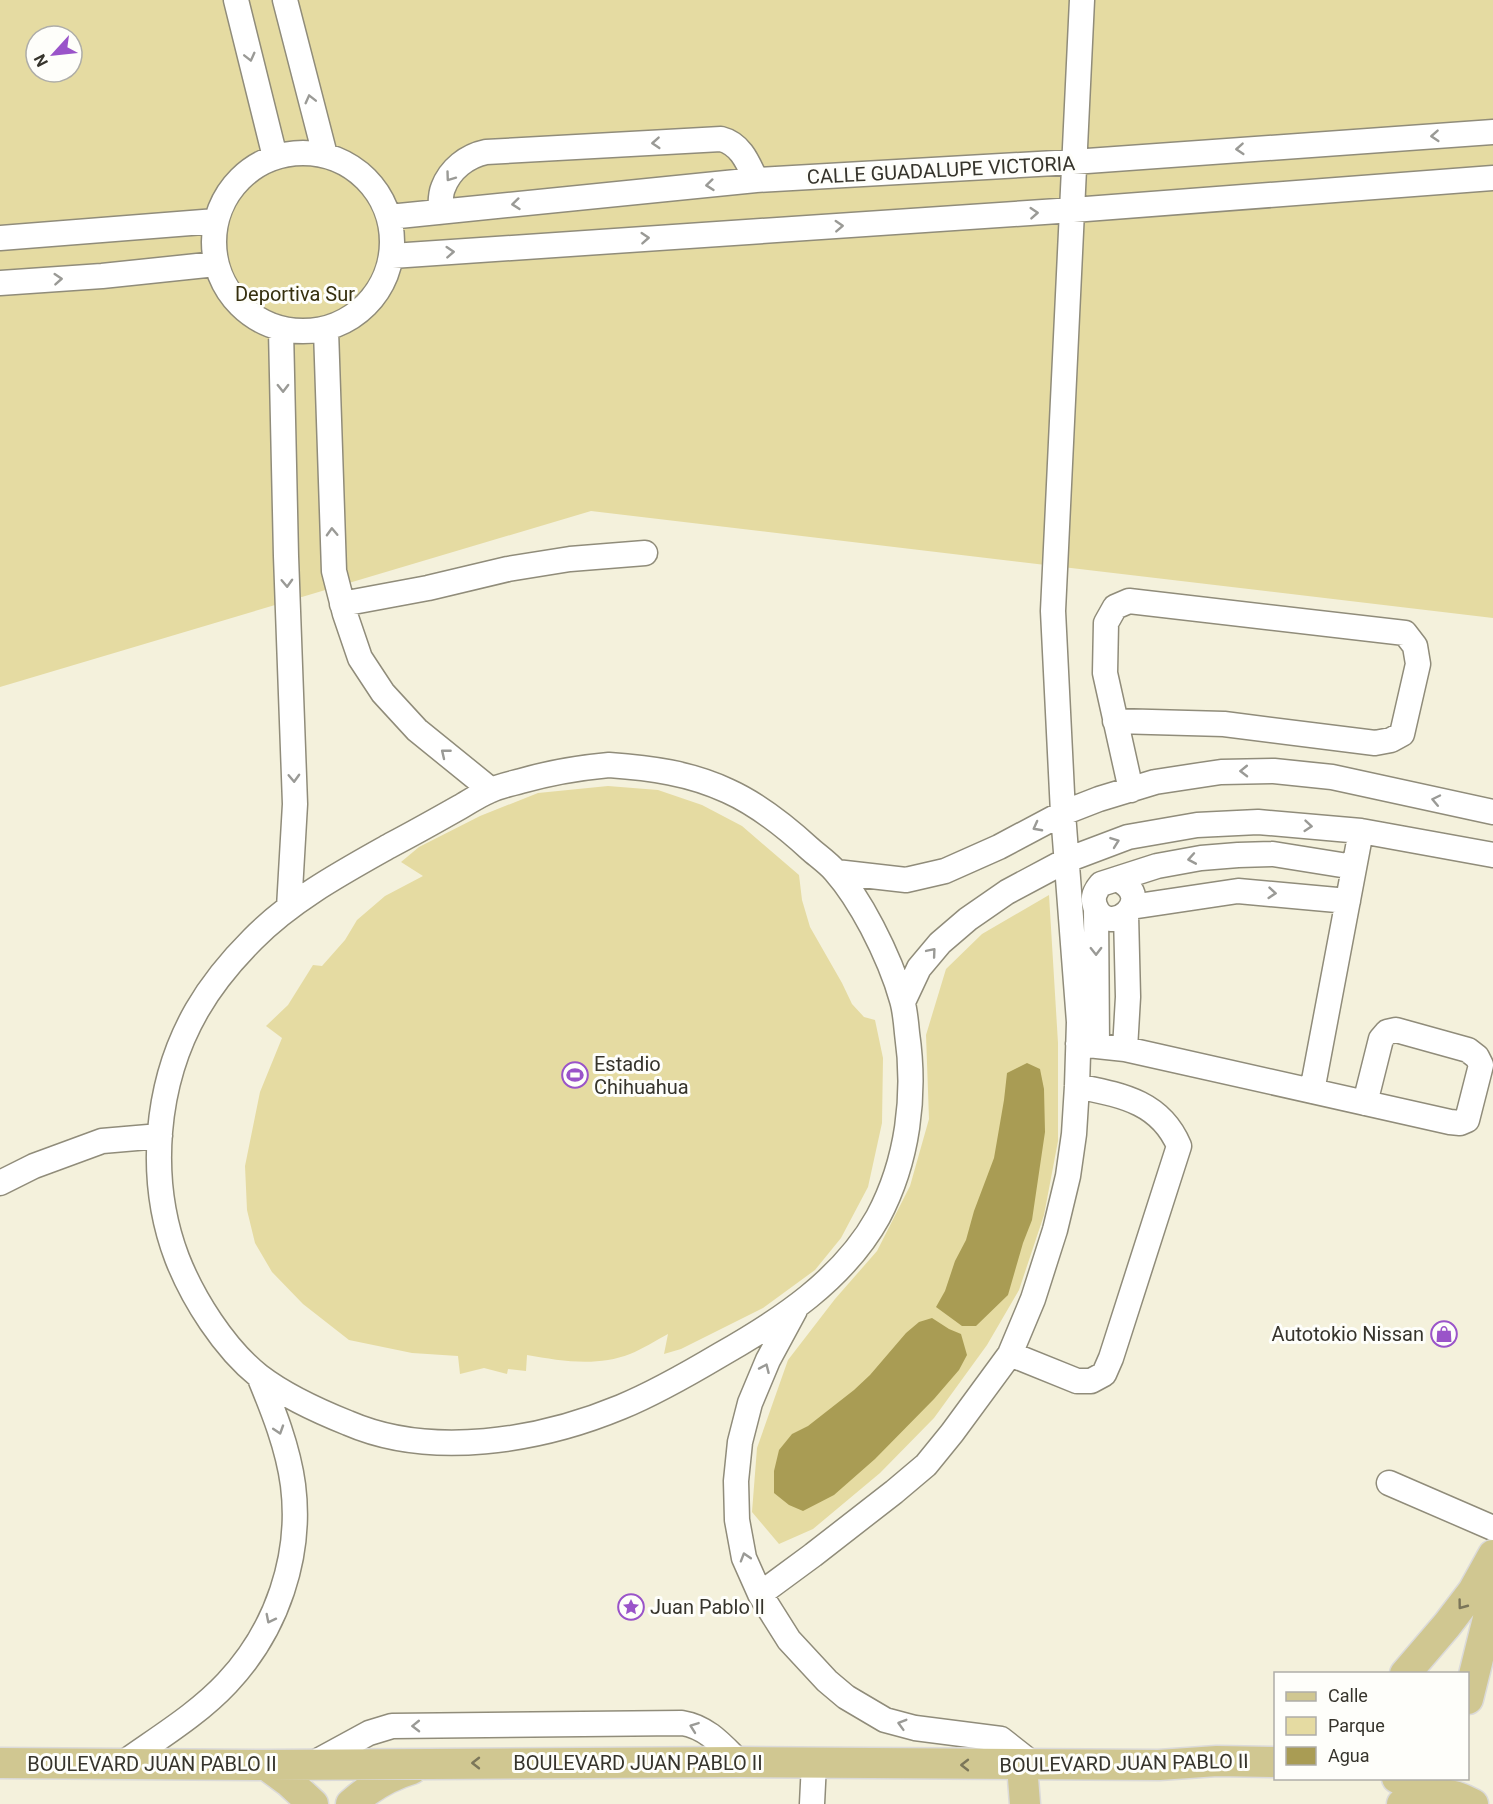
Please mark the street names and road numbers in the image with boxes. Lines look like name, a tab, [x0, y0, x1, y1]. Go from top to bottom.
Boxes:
street label: CALLE GUADALUPE VICTORIA	[806, 151, 1076, 189]
street label: BOULEVARD JUAN PABLO II	[999, 1749, 1249, 1777]
street label: BOULEVARD JUAN PABLO II	[513, 1751, 763, 1775]
street label: BOULEVARD JUAN PABLO II	[27, 1752, 277, 1776]

